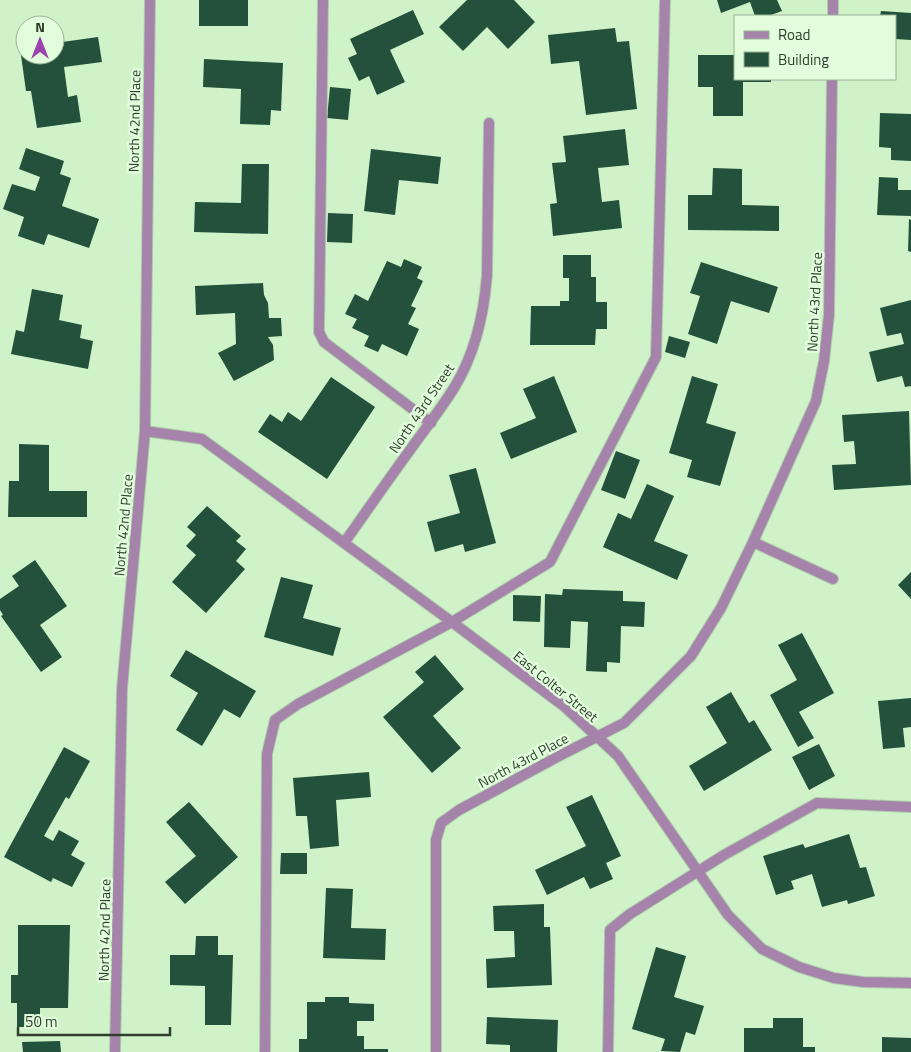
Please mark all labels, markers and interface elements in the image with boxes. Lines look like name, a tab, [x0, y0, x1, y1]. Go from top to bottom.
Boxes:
north arrow	[15, 15, 65, 65]
legend	[734, 15, 896, 80]
text: N	[35, 16, 45, 37]
text: Road	[778, 23, 810, 46]
text: Building	[778, 48, 829, 71]
street label: North 42nd Place	[123, 70, 145, 172]
street label: North 43rd Place	[801, 252, 827, 352]
street label: North 43rd Street	[383, 359, 459, 457]
street label: North 42nd Place	[108, 473, 138, 577]
street label: East Colter Street	[509, 645, 603, 727]
street label: North 43rd Place	[474, 727, 572, 793]
street label: North 42nd Place	[93, 879, 115, 981]
scale bar	[18, 1004, 170, 1036]
text: 50 m	[25, 1010, 58, 1033]

